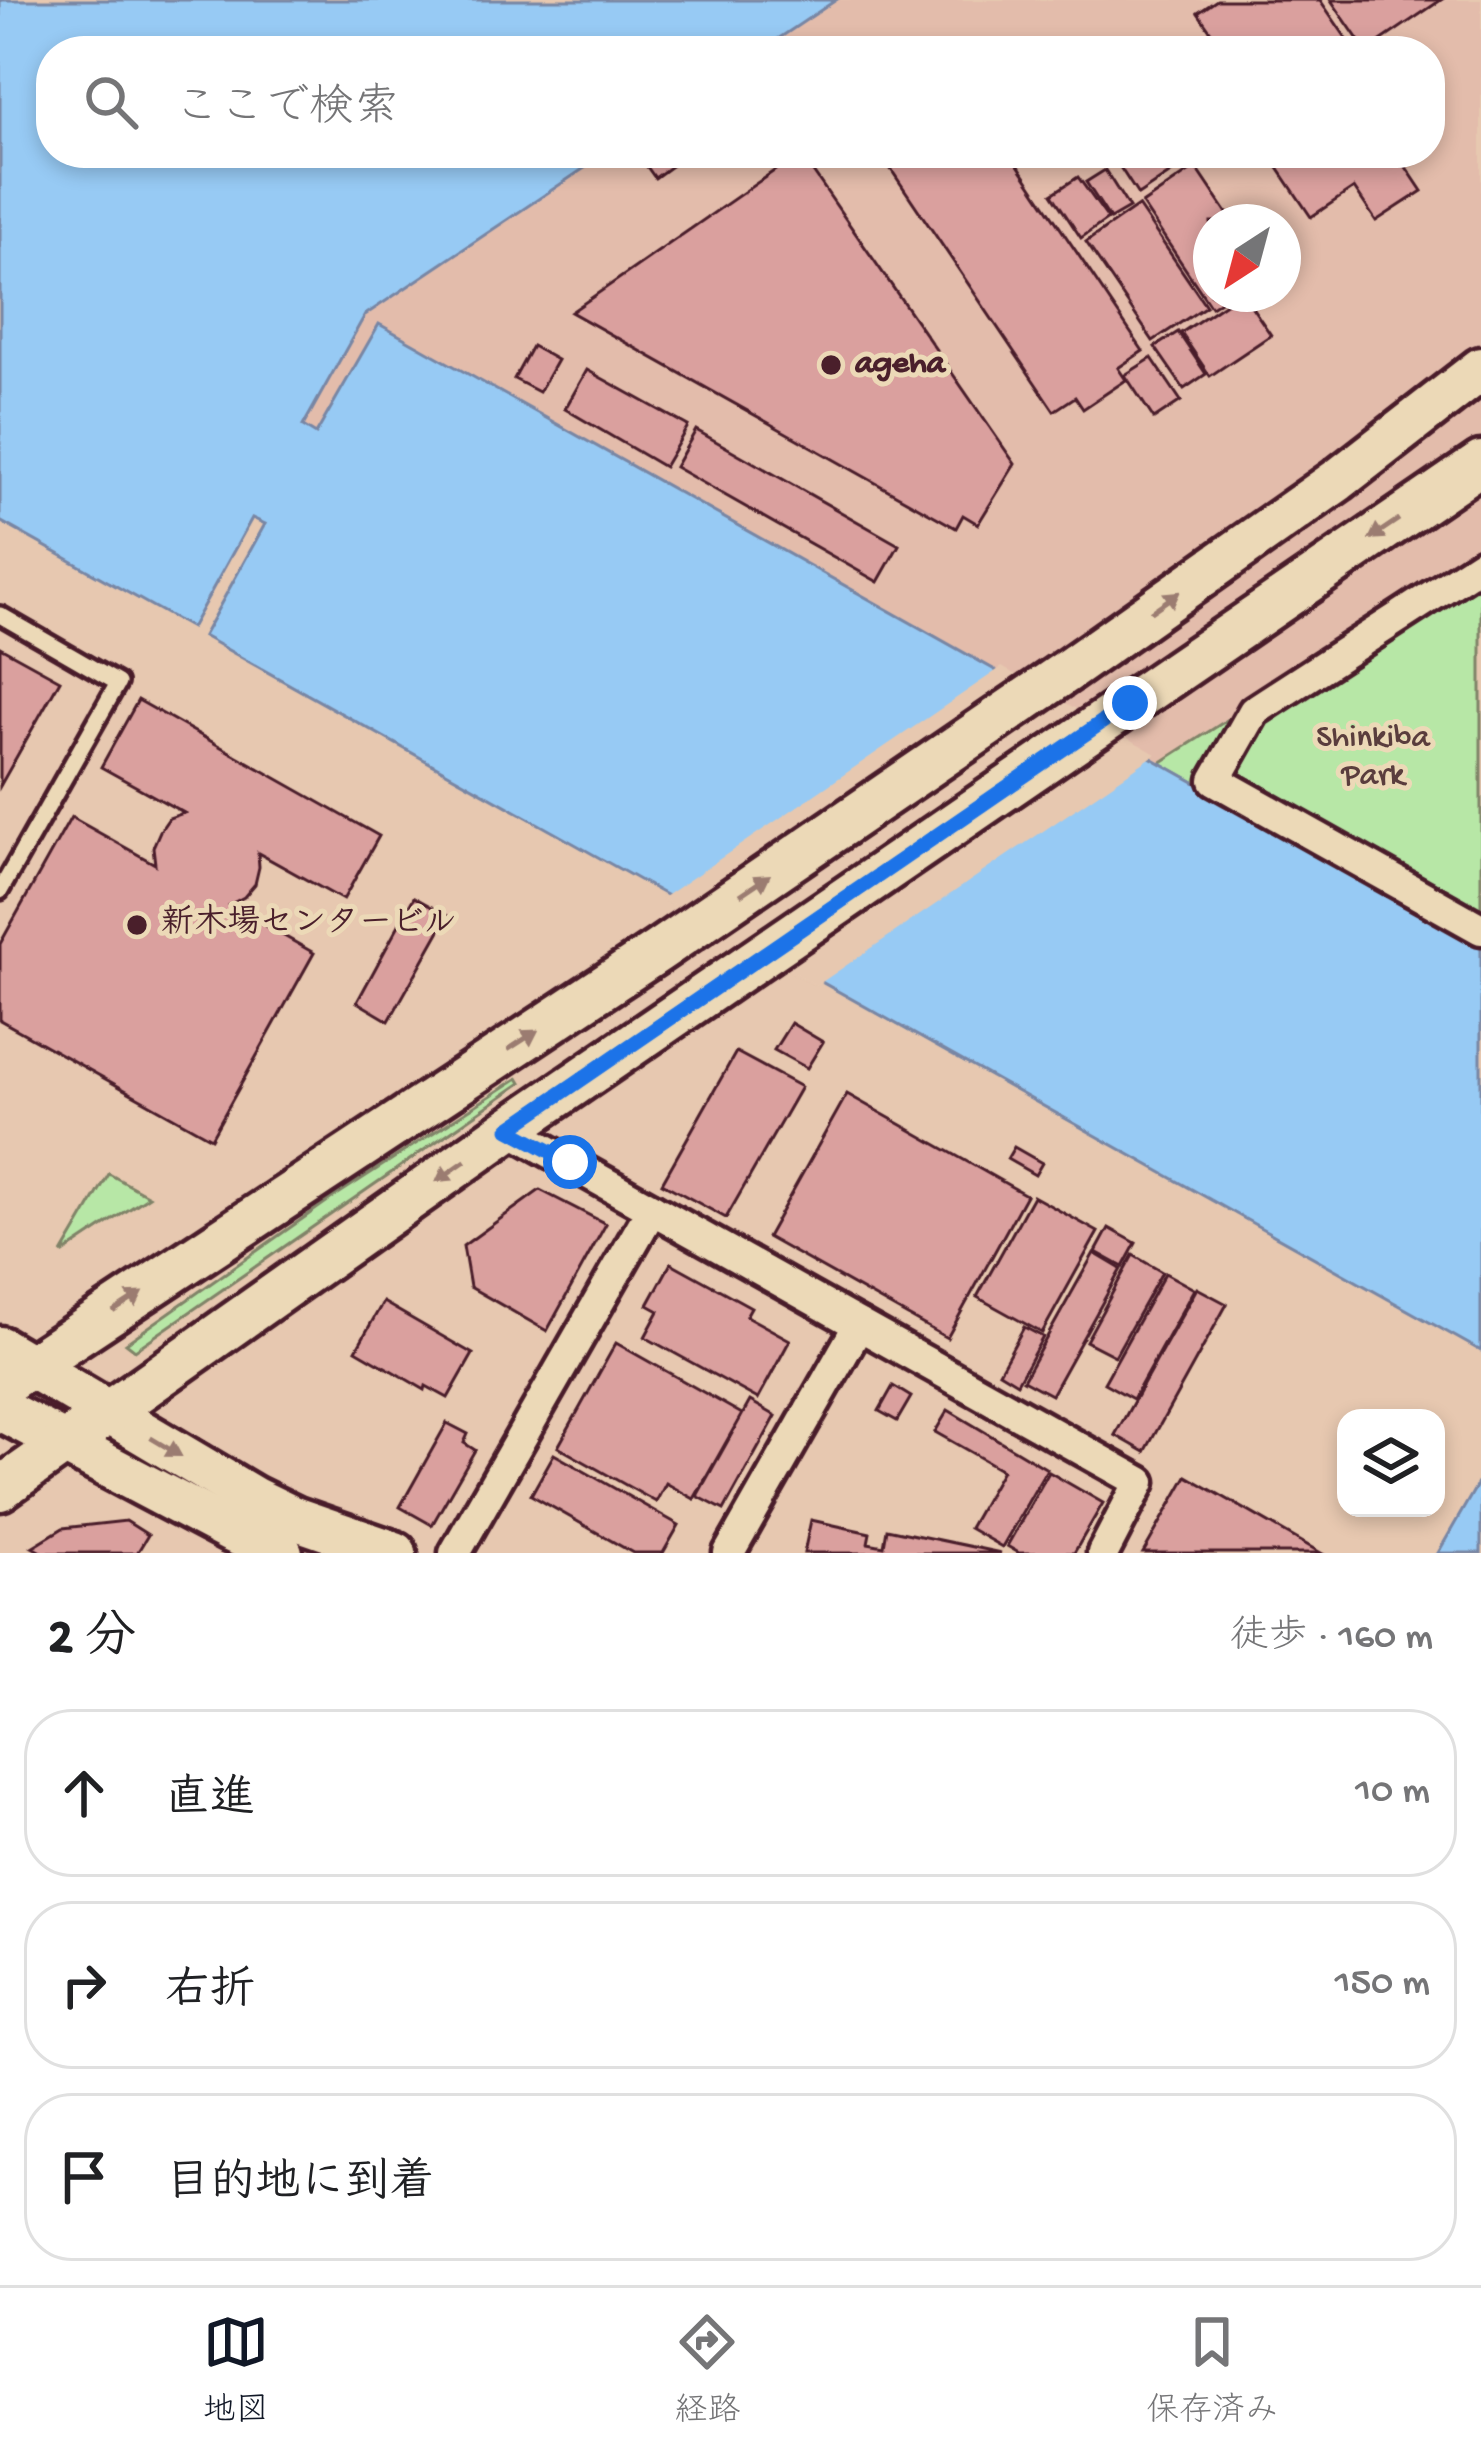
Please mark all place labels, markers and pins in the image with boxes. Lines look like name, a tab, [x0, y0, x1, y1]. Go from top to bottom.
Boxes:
place label: ageha	[854, 346, 947, 384]
marker: ageha	[818, 352, 844, 378]
place label: 新木場センタービル	[161, 903, 457, 944]
marker: 新木場センタービル	[124, 912, 150, 938]

